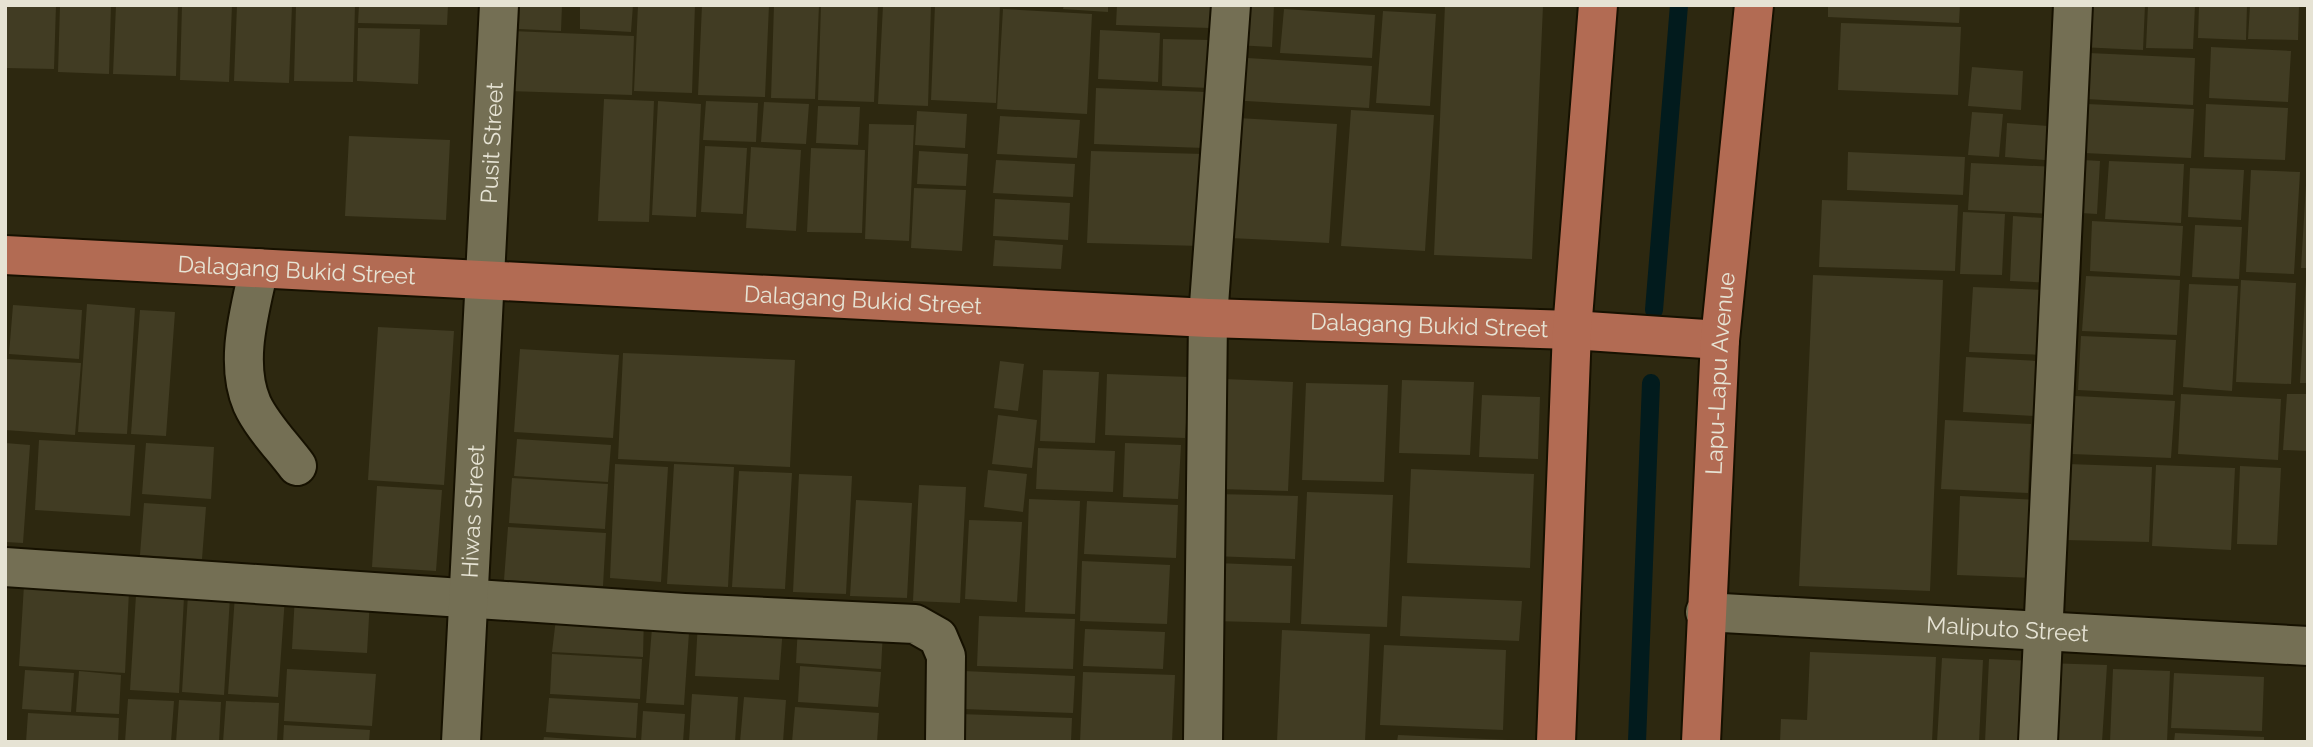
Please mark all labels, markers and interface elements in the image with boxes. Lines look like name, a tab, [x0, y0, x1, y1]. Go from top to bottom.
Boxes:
street label: Pusit Street	[475, 81, 508, 204]
street label: Dalagang Bukid Street	[177, 250, 417, 289]
street label: Lapu-Lapu Avenue	[1700, 271, 1740, 476]
street label: Dalagang Bukid Street	[743, 280, 983, 319]
street label: Dalagang Bukid Street	[1310, 307, 1549, 342]
street label: Hiwas Street	[455, 444, 489, 579]
street label: Maliputo Street	[1926, 611, 2090, 647]

